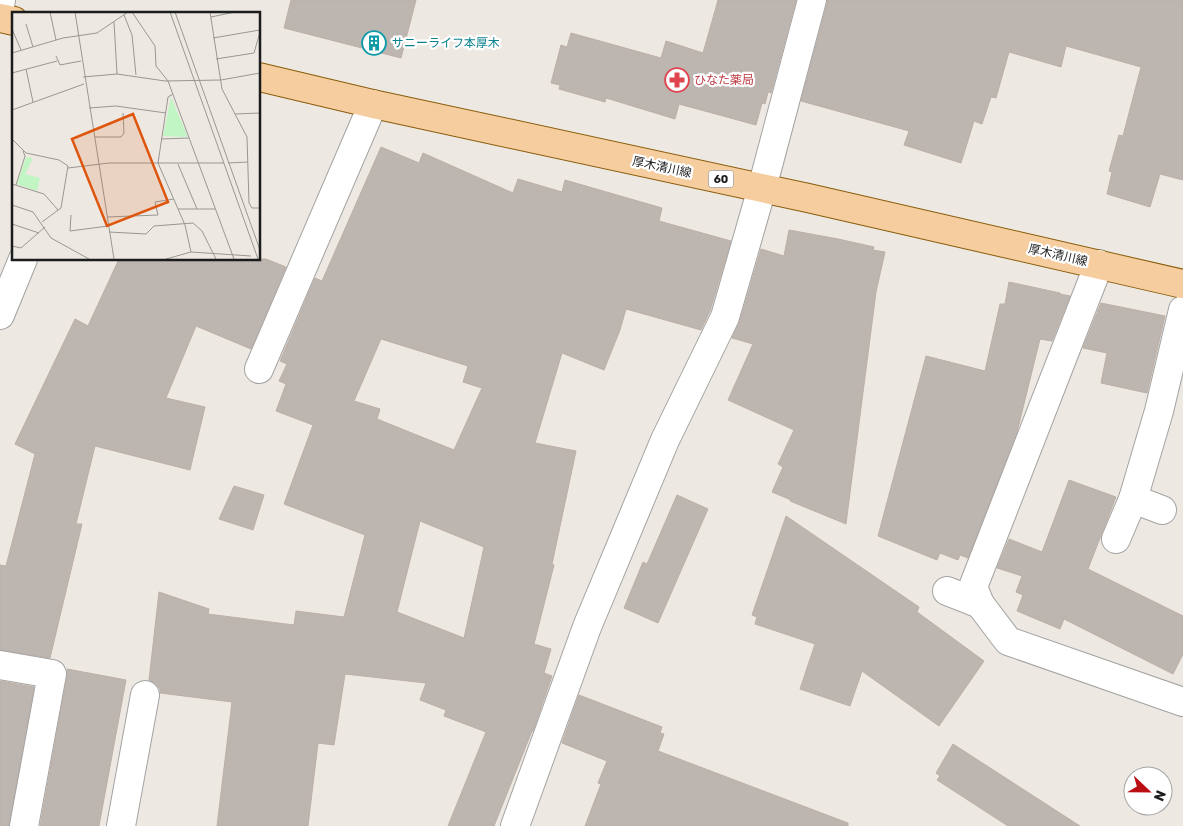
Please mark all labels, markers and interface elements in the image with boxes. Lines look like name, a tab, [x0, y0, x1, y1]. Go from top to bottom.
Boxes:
inset map	[12, 12, 260, 260]
building icon: サニーライフ本厚木	[361, 30, 387, 56]
place label: サニーライフ本厚木	[392, 36, 500, 50]
pharmacy icon: ひなた薬局	[664, 67, 690, 93]
place label: ひなた薬局	[694, 73, 754, 87]
street label: 厚木清川線	[631, 154, 693, 180]
road number: 60	[708, 170, 734, 188]
street label: 厚木清川線	[1027, 241, 1089, 269]
north arrow	[1123, 766, 1173, 816]
text: N	[1150, 788, 1169, 804]

